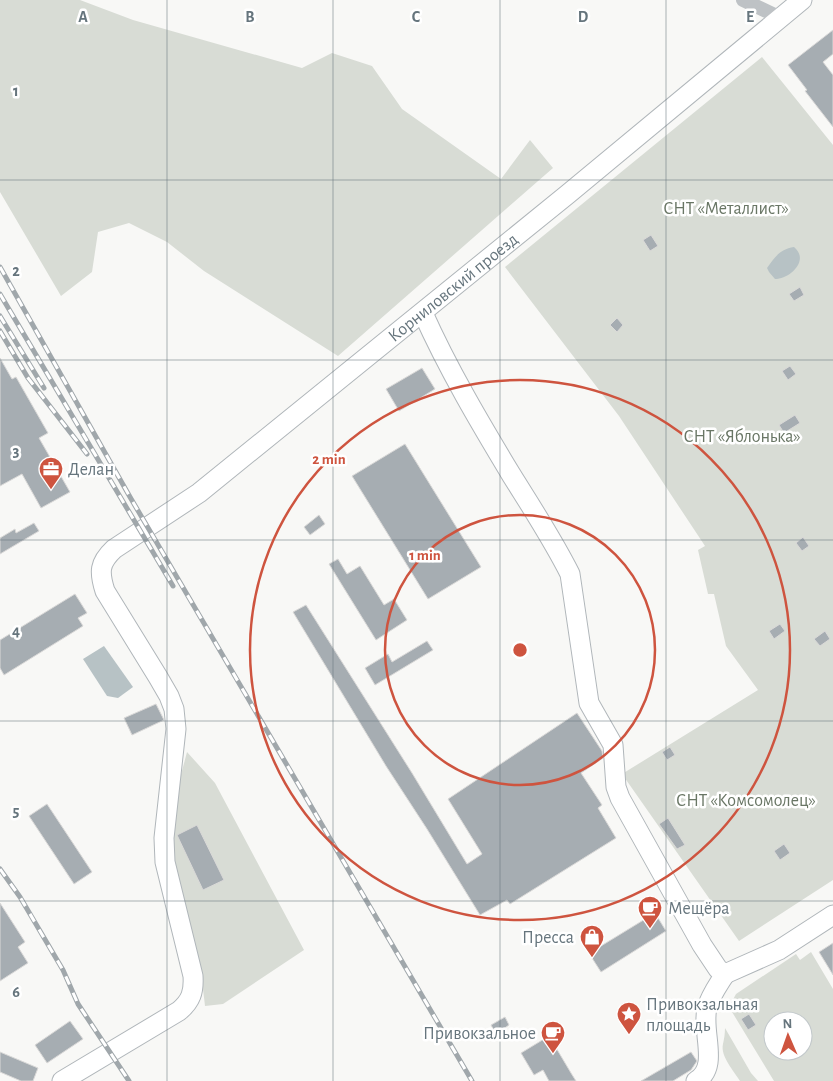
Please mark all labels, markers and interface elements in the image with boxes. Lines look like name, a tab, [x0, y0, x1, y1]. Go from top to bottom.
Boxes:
text: A	[78, 9, 88, 25]
text: B	[245, 9, 255, 25]
text: C	[412, 9, 421, 25]
text: D	[578, 9, 589, 25]
text: E	[746, 9, 754, 25]
text: 1	[13, 83, 19, 99]
park label: СНТ «Металлист»	[663, 200, 789, 218]
street label: Корниловский проезд	[385, 230, 522, 346]
text: 2	[12, 263, 20, 279]
park label: СНТ «Яблонька»	[683, 427, 801, 446]
text: 3	[13, 443, 20, 459]
text: 2 min	[312, 452, 346, 467]
office icon: Делан	[38, 456, 64, 490]
place label: Делан	[68, 461, 114, 479]
text: 1 min	[409, 548, 441, 563]
text: 4	[12, 623, 20, 639]
centre of rings	[511, 641, 529, 659]
park label: СНТ «Комсомолец»	[676, 792, 816, 810]
text: 5	[13, 803, 20, 819]
cafe icon: Мещёра	[637, 895, 663, 929]
place label: Мещёра	[668, 900, 730, 918]
shop icon: Пресса	[579, 924, 605, 958]
place label: Пресса	[522, 929, 574, 947]
text: 6	[12, 984, 20, 1000]
place label: Привокзальная площадь	[646, 996, 759, 1035]
place icon: Привокзальная площадь	[616, 1001, 642, 1035]
north arrow	[763, 1011, 813, 1061]
text: N	[782, 1017, 793, 1031]
cafe icon: Привокзальное	[540, 1020, 566, 1054]
place label: Привокзальное	[423, 1025, 536, 1043]

